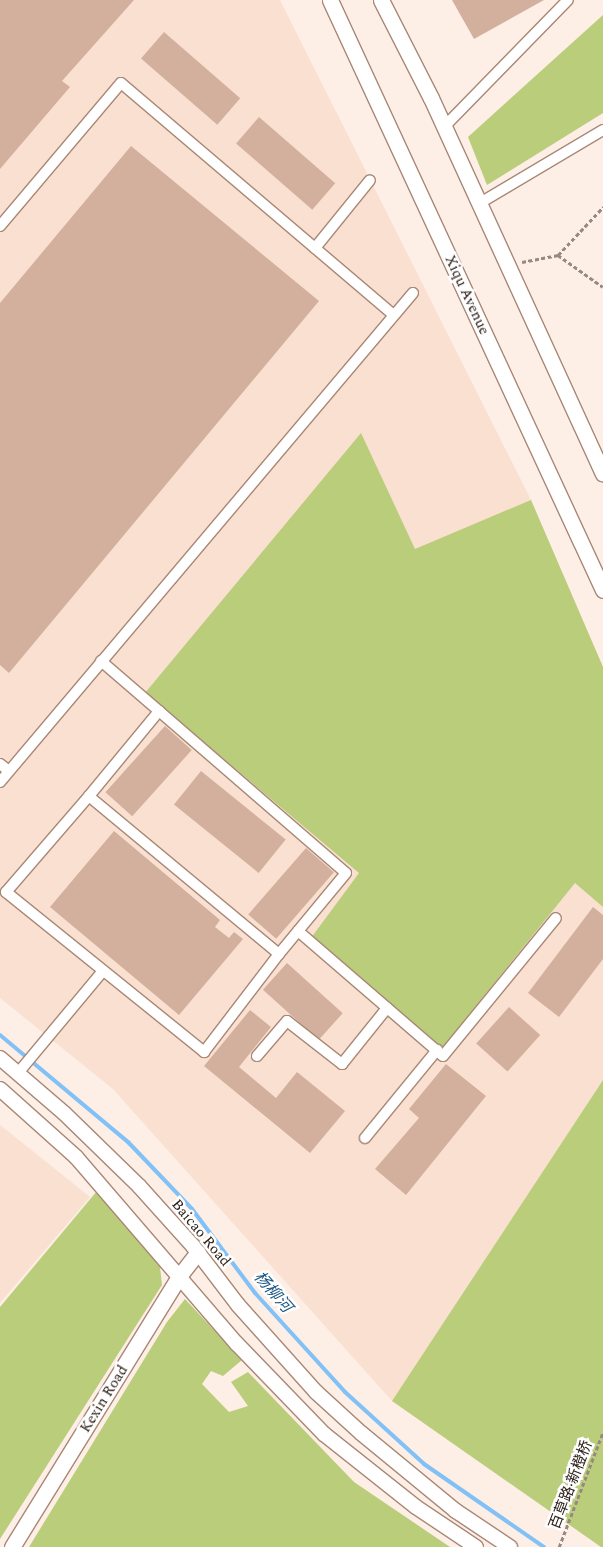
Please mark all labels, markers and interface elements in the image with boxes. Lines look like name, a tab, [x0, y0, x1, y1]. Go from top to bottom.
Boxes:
street label: Xiqu Avenue	[441, 252, 493, 338]
street label: Baicao Road	[168, 1196, 234, 1270]
water label: 杨柳河	[250, 1268, 296, 1316]
street label: Kexin Road	[76, 1362, 132, 1436]
street label: 百草路·新橙桥	[546, 1438, 596, 1532]

